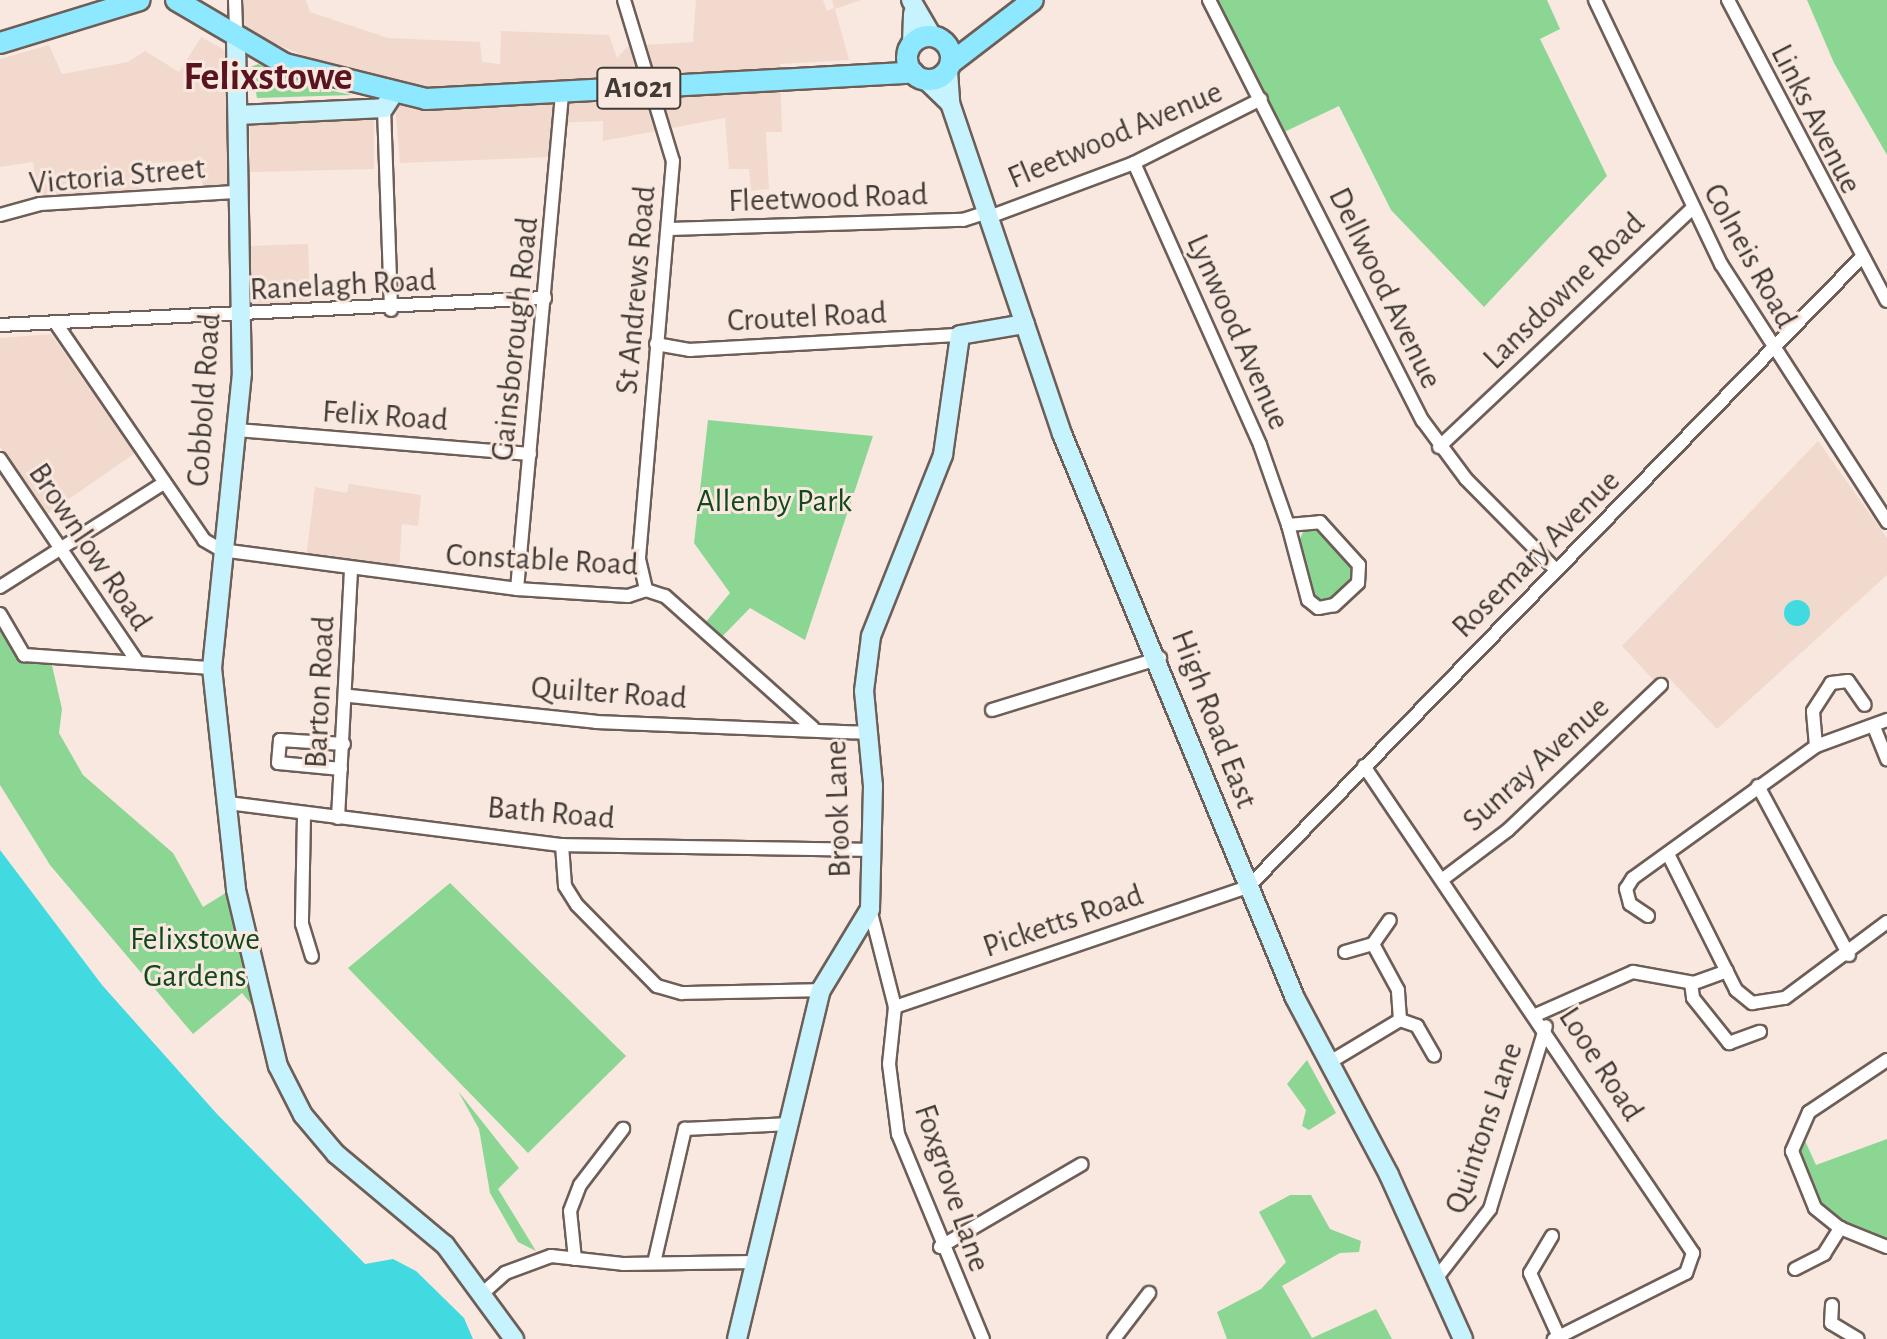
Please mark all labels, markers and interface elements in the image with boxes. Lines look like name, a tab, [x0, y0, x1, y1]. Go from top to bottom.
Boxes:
street label: Links Avenue	[1762, 38, 1870, 200]
district label: Felixstowe	[183, 53, 353, 101]
road number: A1021	[595, 62, 683, 114]
street label: Fleetwood Avenue	[1002, 73, 1228, 197]
street label: Victoria Street	[27, 149, 207, 203]
street label: Fleetwood Road	[728, 175, 928, 221]
street label: Colneis Road	[1695, 177, 1805, 335]
street label: Dellwood Avenue	[1320, 181, 1450, 395]
street label: St Andrews Road	[608, 184, 664, 396]
street label: Lansdowne Road	[1475, 204, 1653, 378]
street label: Gainsborough Road	[483, 215, 547, 463]
street label: Lynwood Avenue	[1178, 228, 1298, 436]
street label: Ranelagh Road	[249, 261, 437, 309]
street label: Croutel Road	[726, 294, 888, 340]
street label: Cobbold Road	[179, 312, 229, 488]
street label: Felix Road	[321, 392, 449, 440]
street label: Brownlow Road	[20, 456, 160, 638]
street label: Rosemary Avenue	[1444, 462, 1628, 646]
park label: Allenby Park	[696, 482, 852, 520]
street label: Constable Road	[445, 536, 639, 584]
street label: Barton Road	[297, 615, 343, 769]
street label: High Road East	[1162, 625, 1266, 813]
street label: Quilter Road	[530, 668, 688, 718]
street label: Sunray Avenue	[1455, 688, 1617, 840]
street label: Brook Lane	[816, 740, 860, 878]
street label: Bath Road	[486, 788, 616, 838]
street label: Picketts Road	[978, 876, 1148, 966]
park label: Felixstowe Gardens	[130, 921, 260, 996]
street label: Looe Road	[1550, 1000, 1652, 1128]
street label: Quintons Lane	[1437, 1037, 1531, 1219]
street label: Foxgrove Lane	[905, 1099, 999, 1277]

